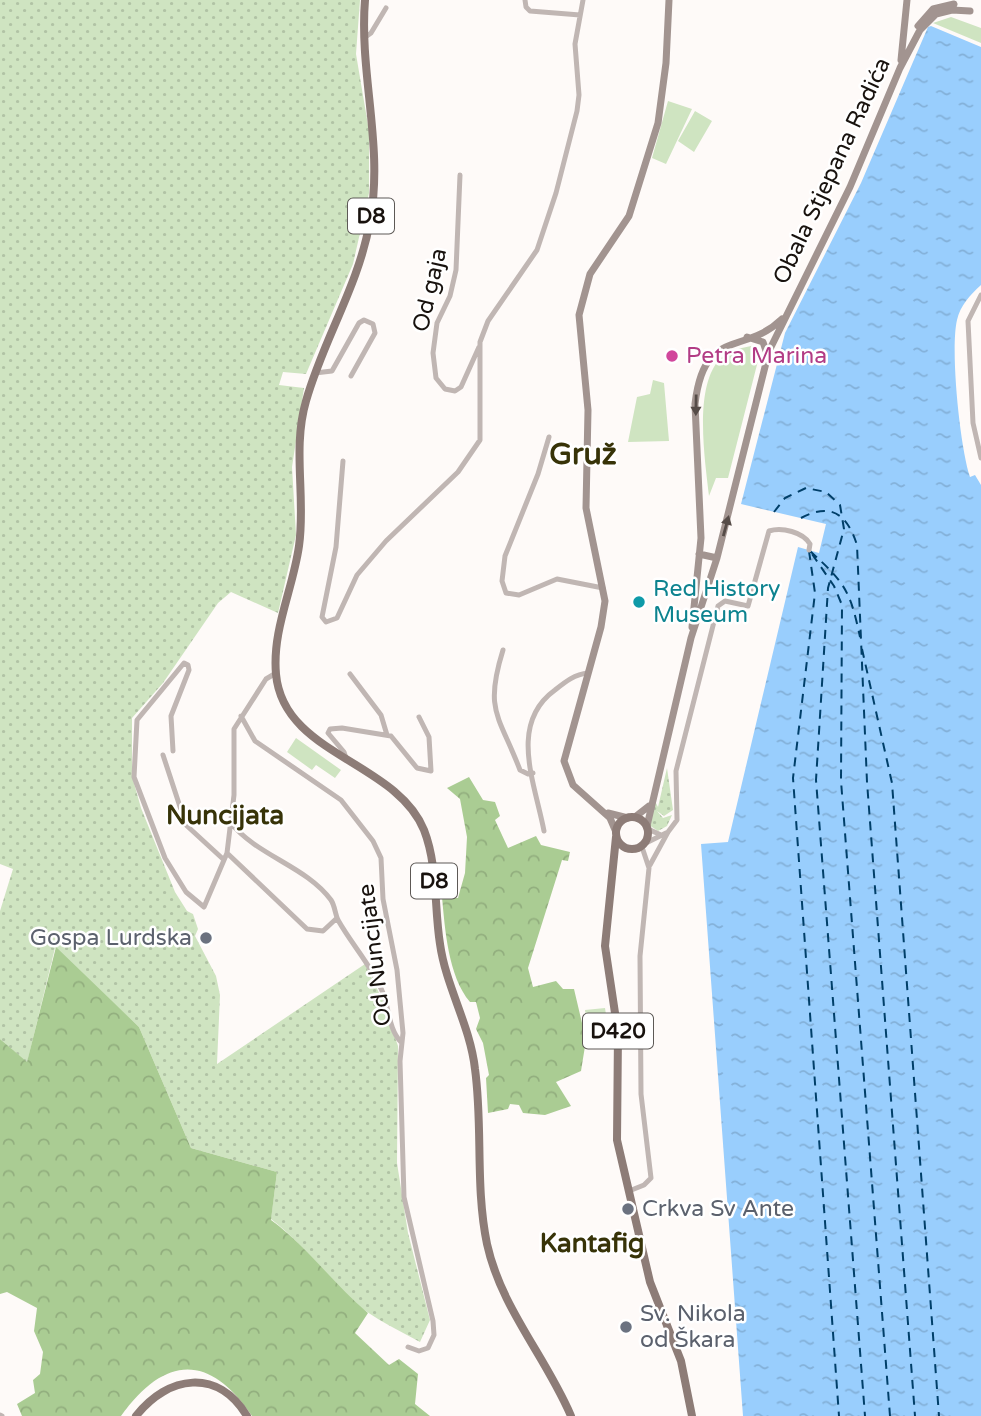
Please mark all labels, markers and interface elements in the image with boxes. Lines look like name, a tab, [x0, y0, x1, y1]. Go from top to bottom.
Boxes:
street label: Obala Stjepana Radića	[767, 53, 897, 289]
road number: D8	[348, 198, 394, 234]
street label: Od gaja	[407, 245, 453, 335]
place label: Petra Marina	[686, 342, 827, 370]
marker: Petra Marina	[664, 348, 680, 364]
one-way arrow	[690, 395, 701, 417]
district label: Gruž	[549, 436, 617, 473]
one-way arrow	[721, 515, 731, 536]
place label: Red History Museum	[653, 575, 780, 629]
marker: Red History Museum	[631, 594, 647, 610]
district label: Nuncijata	[166, 800, 284, 831]
road number: D8	[411, 864, 457, 898]
street label: Od Nuncijate	[352, 882, 398, 1028]
place label: Gospa Lurdska	[30, 924, 192, 952]
marker: Gospa Lurdska	[198, 930, 214, 946]
road number: D420	[583, 1014, 653, 1048]
place label: Crkva Sv Ante	[642, 1195, 794, 1223]
marker: Crkva Sv Ante	[620, 1201, 636, 1217]
district label: Kantafig	[540, 1228, 644, 1259]
place label: Sv. Nikola od Škara	[640, 1300, 746, 1354]
marker: Sv. Nikola od Škara	[618, 1319, 634, 1335]

